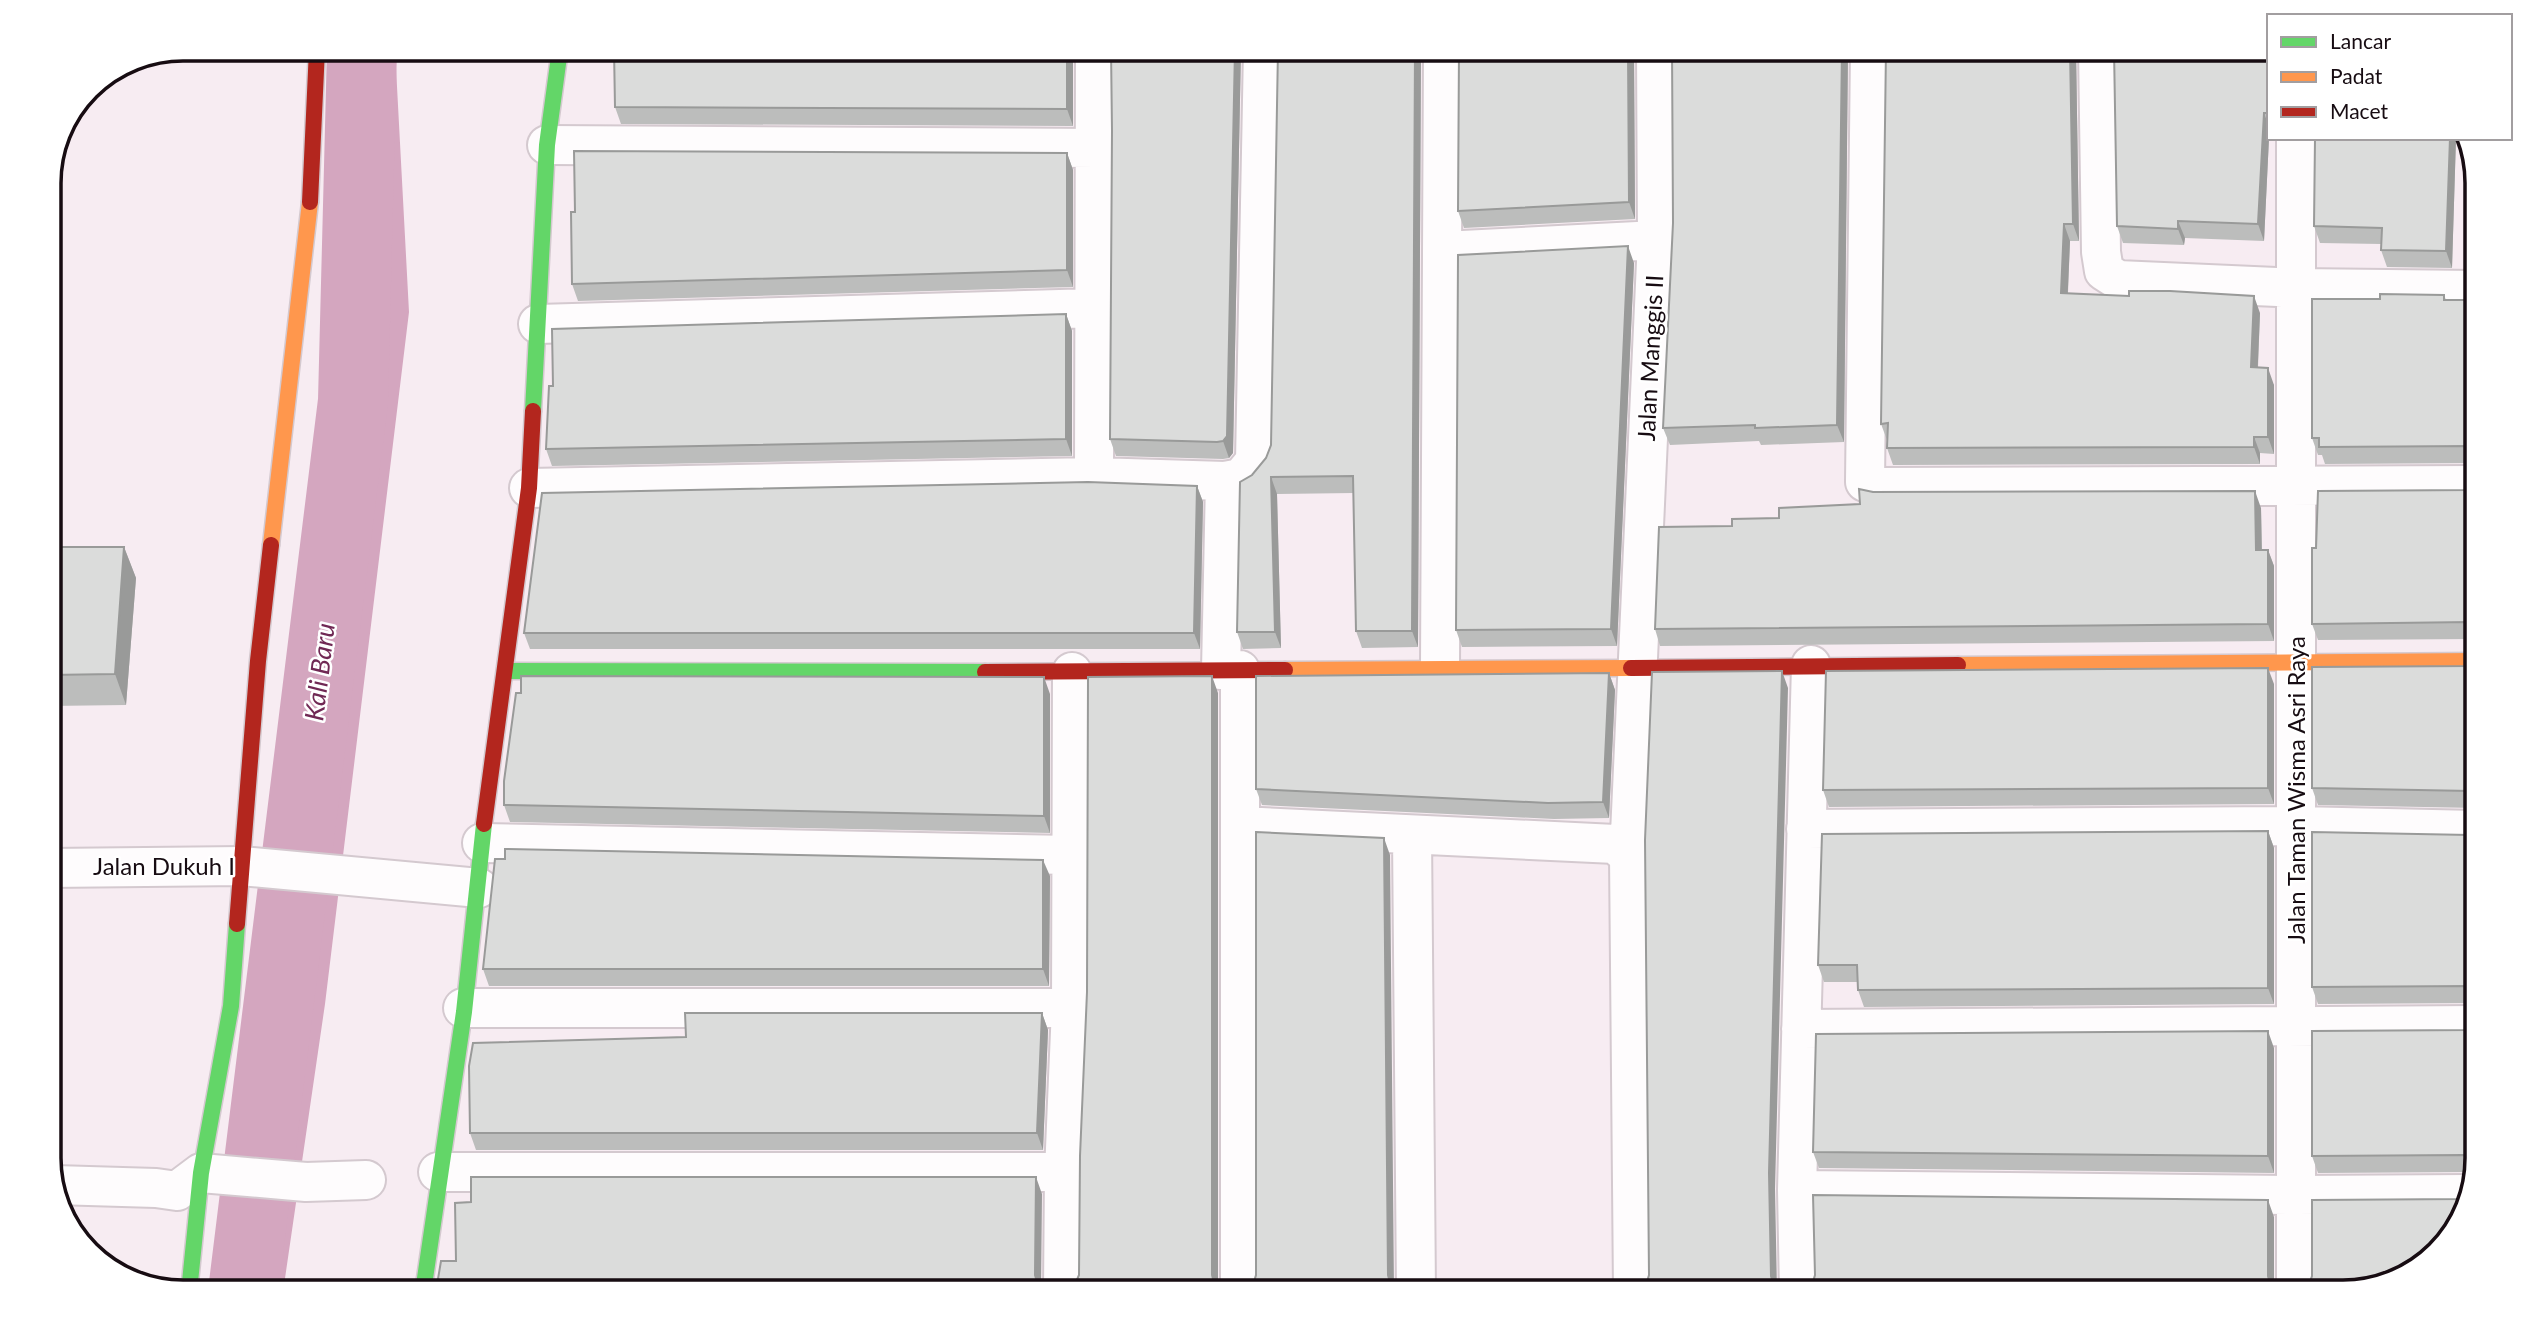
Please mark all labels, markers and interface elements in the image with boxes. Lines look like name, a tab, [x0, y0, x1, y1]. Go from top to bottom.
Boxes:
legend	[2267, 14, 2512, 140]
text: Lancar	[2330, 28, 2391, 53]
text: Padat	[2330, 63, 2383, 88]
text: Macet	[2330, 98, 2388, 123]
street label: Jalan Manggis II	[1631, 274, 1668, 442]
water label: Kali Baru	[297, 621, 341, 722]
street label: Jalan Taman Wisma Asri Raya	[2281, 636, 2310, 944]
street label: Jalan Dukuh I	[93, 851, 235, 880]

